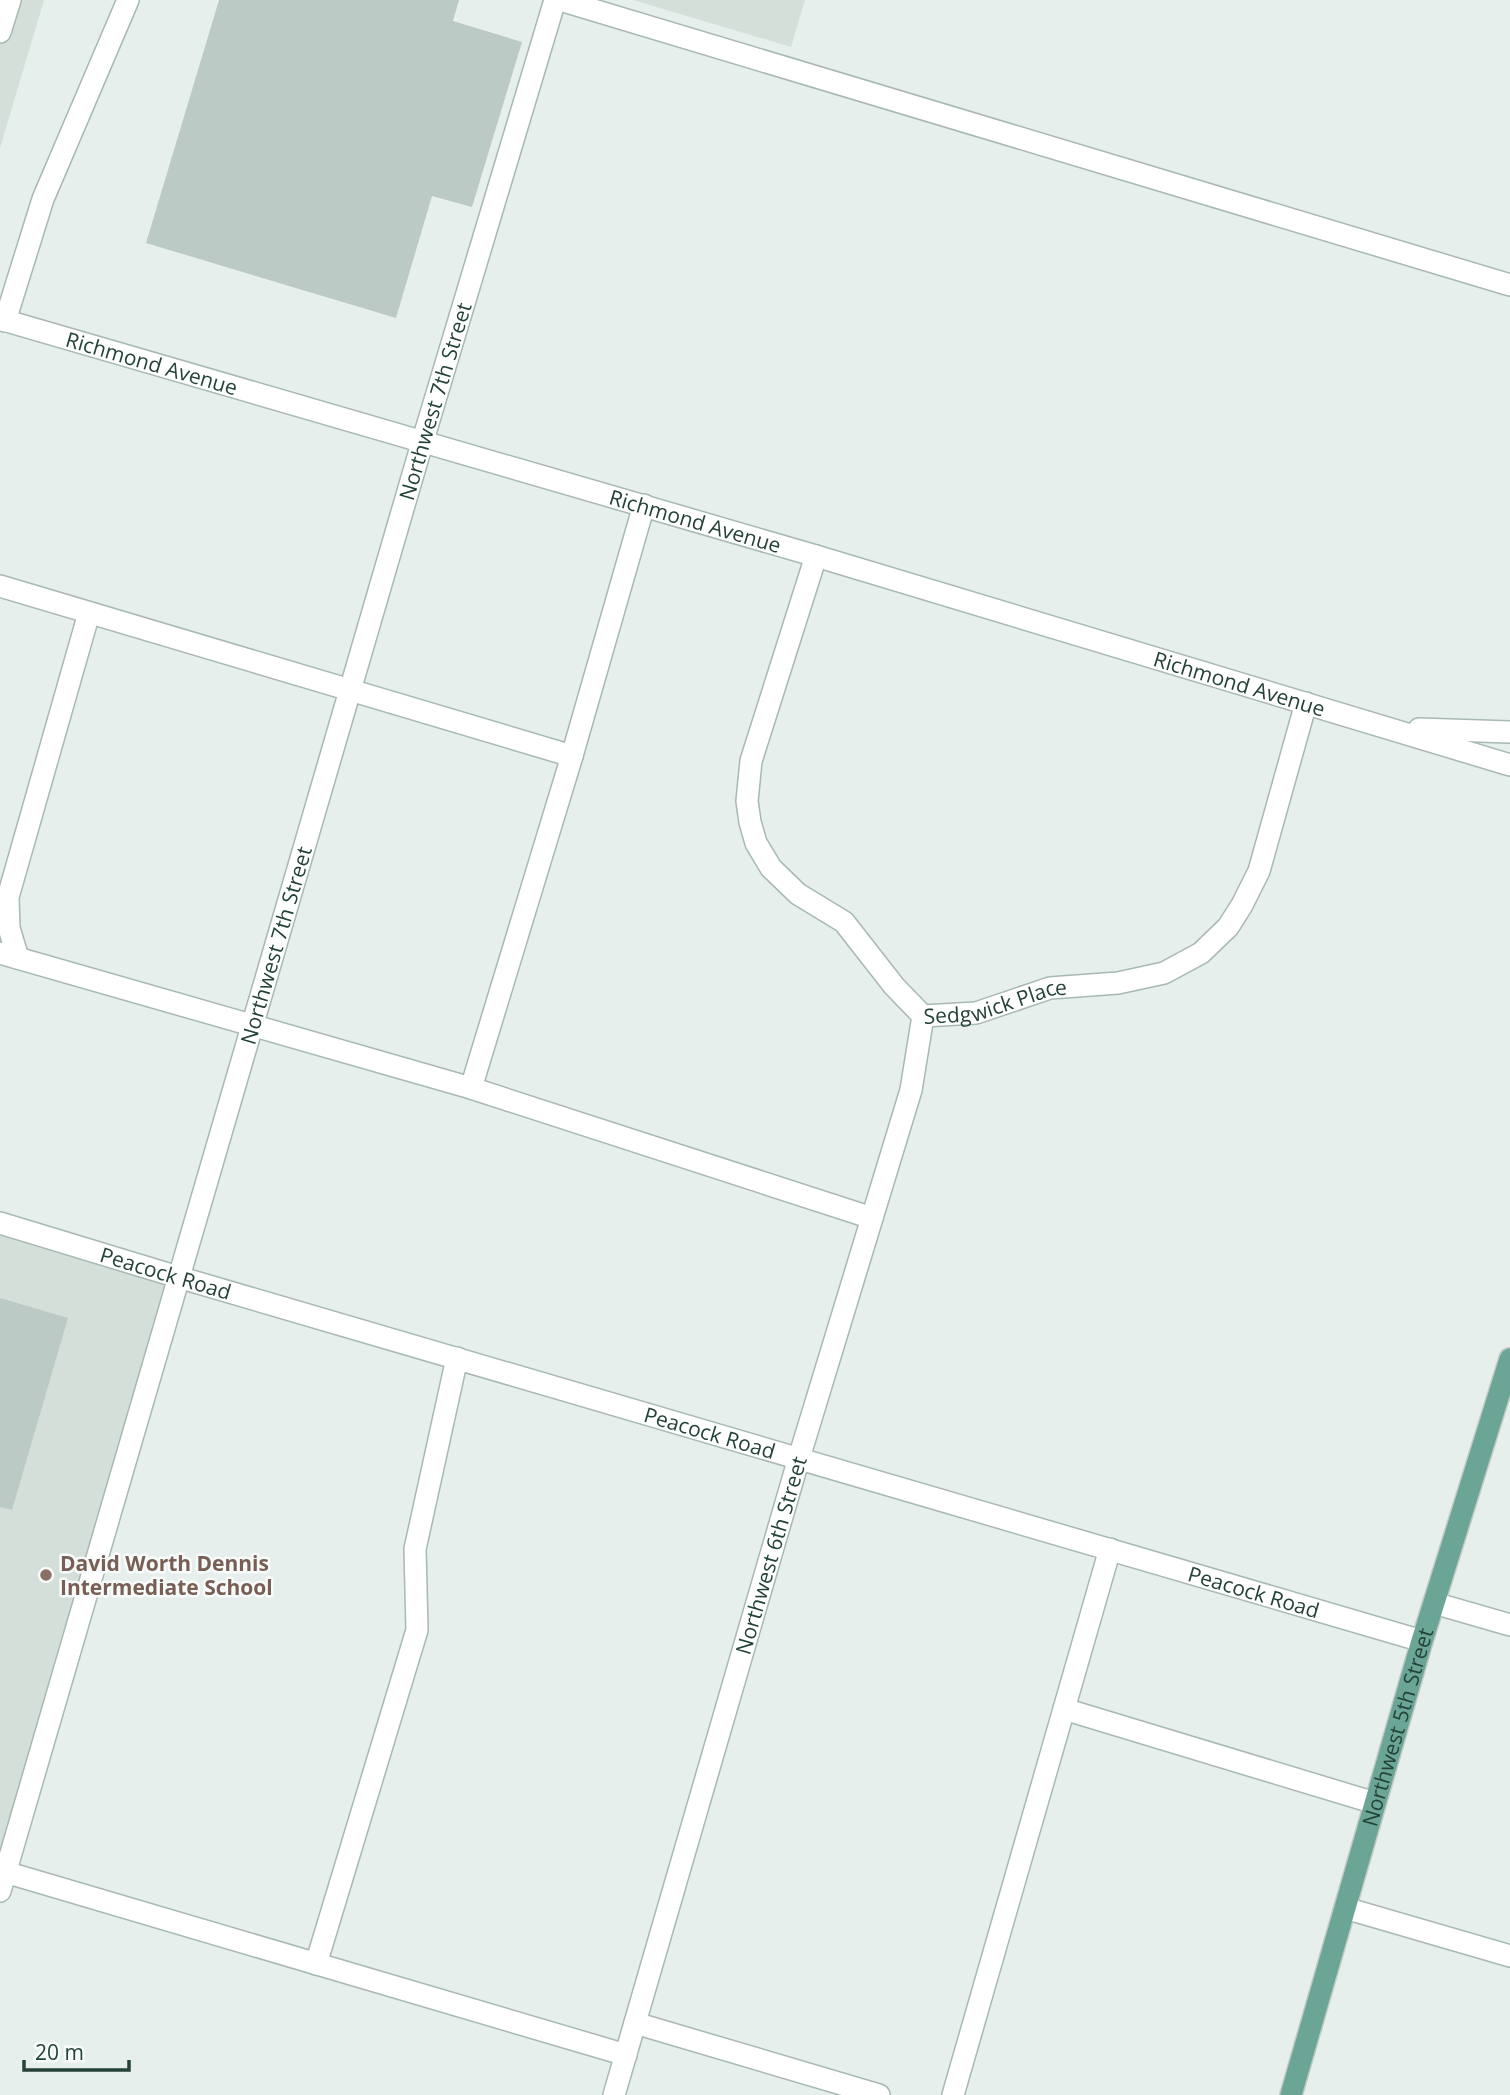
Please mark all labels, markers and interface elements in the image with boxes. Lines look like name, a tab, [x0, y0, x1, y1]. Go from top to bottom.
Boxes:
street label: Northwest 7th Street	[392, 299, 478, 503]
street label: Richmond Avenue	[62, 325, 241, 401]
street label: Richmond Avenue	[606, 483, 784, 559]
street label: Richmond Avenue	[1150, 645, 1329, 723]
street label: Northwest 7th Street	[234, 843, 318, 1048]
street label: Sedgwick Place	[923, 973, 1068, 1030]
street label: Peacock Road	[97, 1240, 234, 1306]
street label: Peacock Road	[641, 1400, 779, 1465]
street label: Northwest 6th Street	[729, 1453, 813, 1658]
place label: David Worth Dennis Intermediate School	[60, 1549, 273, 1601]
street label: Peacock Road	[1185, 1559, 1323, 1624]
marker: David Worth Dennis Intermediate School	[38, 1567, 54, 1583]
street label: Northwest 5th Street	[1355, 1624, 1439, 1829]
scale bar	[24, 2028, 130, 2072]
text: 20 m	[35, 2038, 84, 2066]

